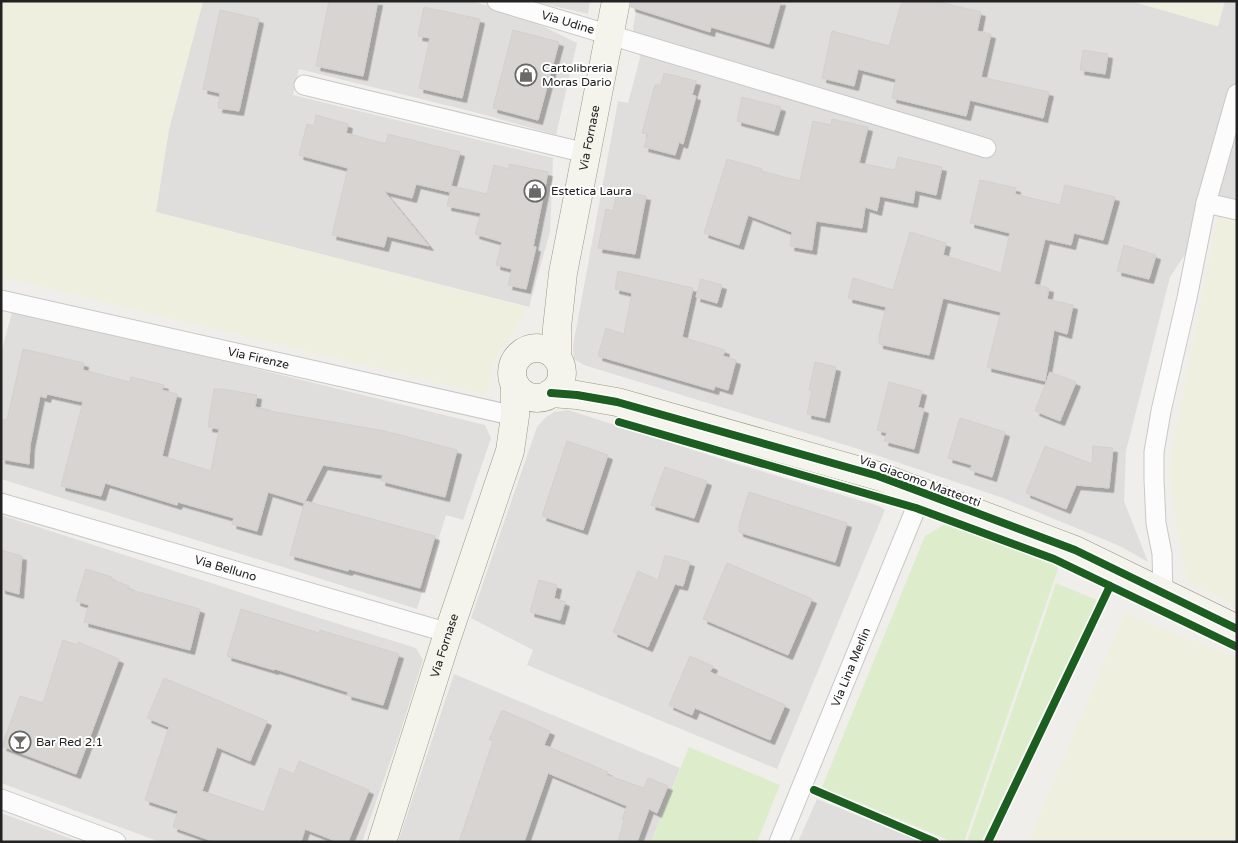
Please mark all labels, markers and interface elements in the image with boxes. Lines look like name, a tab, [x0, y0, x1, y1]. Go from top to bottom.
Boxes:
street label: Via Udine	[540, 8, 596, 37]
place label: Cartolibreria Moras Dario	[542, 61, 613, 89]
shop icon: Cartolibreria Moras Dario	[514, 63, 538, 87]
street label: Via Fornase	[576, 104, 603, 172]
shop icon: Estetica Laura	[523, 179, 547, 203]
place label: Estetica Laura	[551, 184, 632, 198]
street label: Via Firenze	[226, 344, 291, 372]
street label: Via Giacomo Matteotti	[857, 452, 983, 510]
street label: Via Belluno	[193, 553, 258, 584]
street label: Via Fornase	[428, 612, 461, 679]
street label: Via Lina Merlin	[828, 625, 873, 709]
bar icon: Bar Red 2.1	[8, 730, 32, 754]
place label: Bar Red 2.1	[36, 735, 103, 749]

